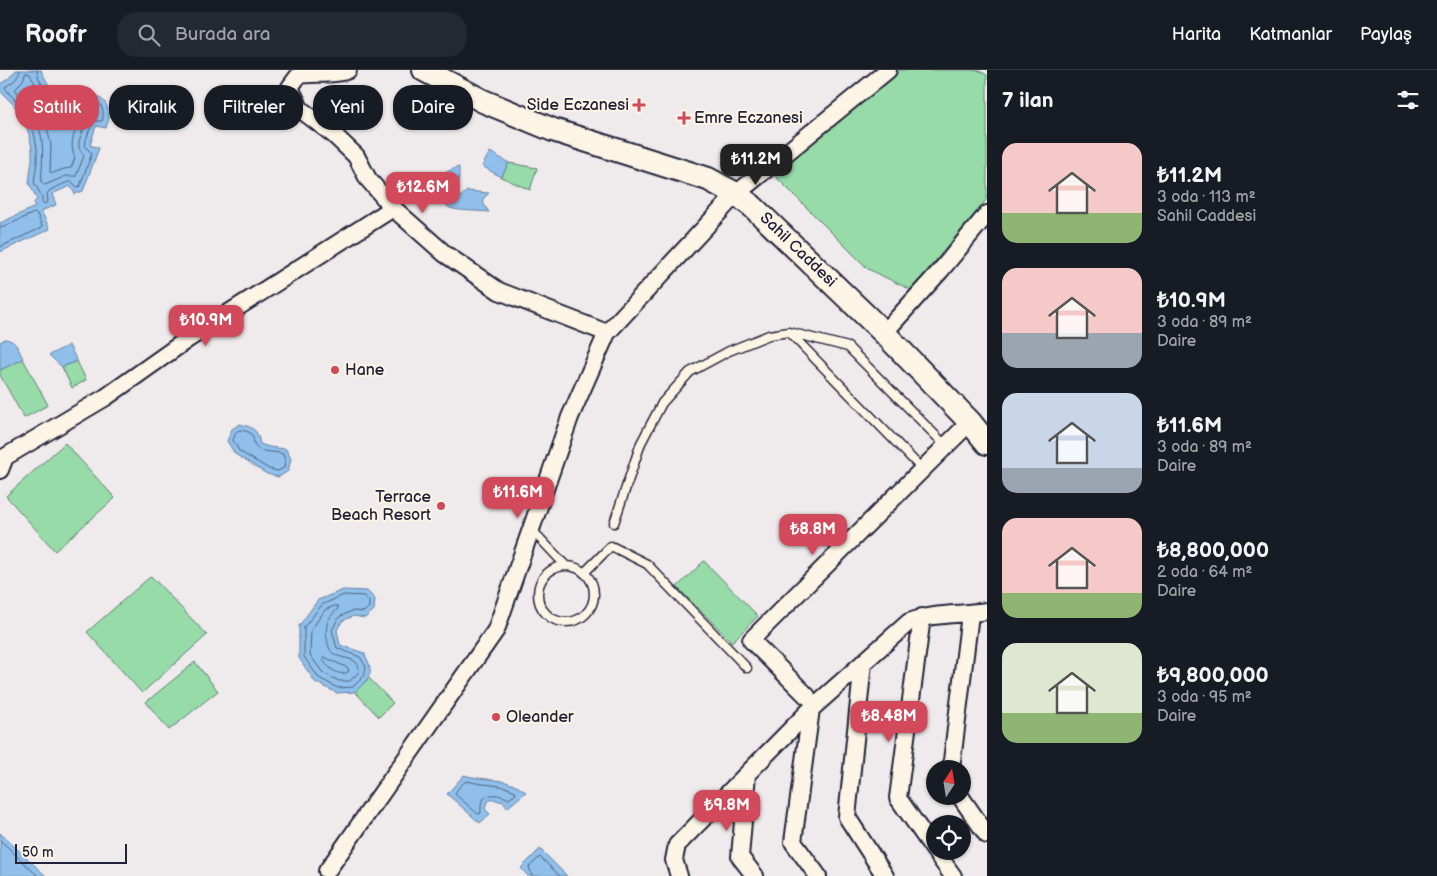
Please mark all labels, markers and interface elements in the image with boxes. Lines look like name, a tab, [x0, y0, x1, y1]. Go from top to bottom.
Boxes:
search box	[117, 12, 467, 57]
text: Roofr	[25, 20, 87, 49]
icon: search	[135, 21, 163, 49]
text: Burada ara	[175, 23, 270, 46]
text: Harita	[1172, 24, 1221, 45]
text: Katmanlar	[1249, 24, 1332, 45]
text: Paylaş	[1360, 24, 1412, 45]
chip: Satılık	[15, 85, 99, 130]
chip: Kiralık	[109, 85, 194, 130]
chip: Filtreler	[204, 85, 303, 130]
chip: Yeni	[313, 85, 383, 130]
chip: Daire	[393, 85, 473, 130]
icon: filters	[1394, 86, 1422, 114]
text: 7 ilan	[1002, 88, 1054, 113]
place label: Side Eczanesi	[527, 96, 629, 115]
marker: Side Eczanesi	[633, 99, 645, 111]
place label: Emre Eczanesi	[694, 109, 803, 128]
marker: Emre Eczanesi	[678, 112, 690, 124]
pin: ₺11.2M	[715, 144, 797, 186]
text: ₺11.2M	[731, 150, 781, 169]
icon: home	[1042, 163, 1102, 223]
text: ₺11.2M	[1157, 163, 1222, 188]
pin: ₺12.6M	[382, 172, 464, 214]
text: ₺12.6M	[397, 178, 449, 197]
text: 3 oda · 113 m²	[1157, 188, 1256, 207]
text: Sahil Caddesi	[1157, 207, 1256, 226]
street label: Sahil Caddesi	[756, 209, 840, 291]
icon: home	[1042, 288, 1102, 348]
text: ₺10.9M	[1157, 288, 1226, 313]
pin: ₺10.9M	[165, 304, 247, 347]
text: ₺10.9M	[180, 311, 232, 330]
text: 3 oda · 89 m²	[1157, 313, 1252, 332]
text: Daire	[1157, 332, 1196, 351]
place label: Hane	[345, 361, 385, 380]
marker: Hane	[329, 364, 341, 376]
icon: home	[1042, 413, 1102, 473]
text: ₺11.6M	[1157, 413, 1222, 438]
text: 3 oda · 89 m²	[1157, 438, 1252, 457]
text: Daire	[1157, 457, 1196, 476]
pin: ₺11.6M	[477, 476, 559, 519]
text: ₺11.6M	[493, 483, 543, 502]
place label: Terrace Beach Resort	[331, 488, 432, 525]
marker: Terrace Beach Resort	[435, 500, 447, 512]
pin: ₺8.8M	[778, 514, 848, 556]
text: ₺8.8M	[790, 520, 836, 539]
icon: home	[1042, 538, 1102, 598]
text: ₺8,800,000	[1157, 538, 1269, 563]
text: 2 oda · 64 m²	[1157, 563, 1253, 582]
text: Daire	[1157, 582, 1196, 601]
icon: home	[1042, 663, 1102, 723]
text: ₺9,800,000	[1157, 663, 1269, 688]
text: 3 oda · 95 m²	[1157, 688, 1252, 707]
pin: ₺8.48M	[848, 700, 930, 743]
text: ₺8.48M	[861, 707, 917, 726]
text: Daire	[1157, 707, 1196, 726]
place label: Oleander	[506, 708, 574, 727]
marker: Oleander	[490, 711, 502, 723]
north arrow	[926, 760, 971, 805]
map controls	[926, 760, 971, 860]
pin: ₺9.8M	[692, 790, 762, 832]
text: ₺9.8M	[704, 796, 750, 815]
button: locate	[926, 815, 971, 860]
scale bar	[15, 841, 128, 864]
text: 50 m	[22, 844, 54, 861]

